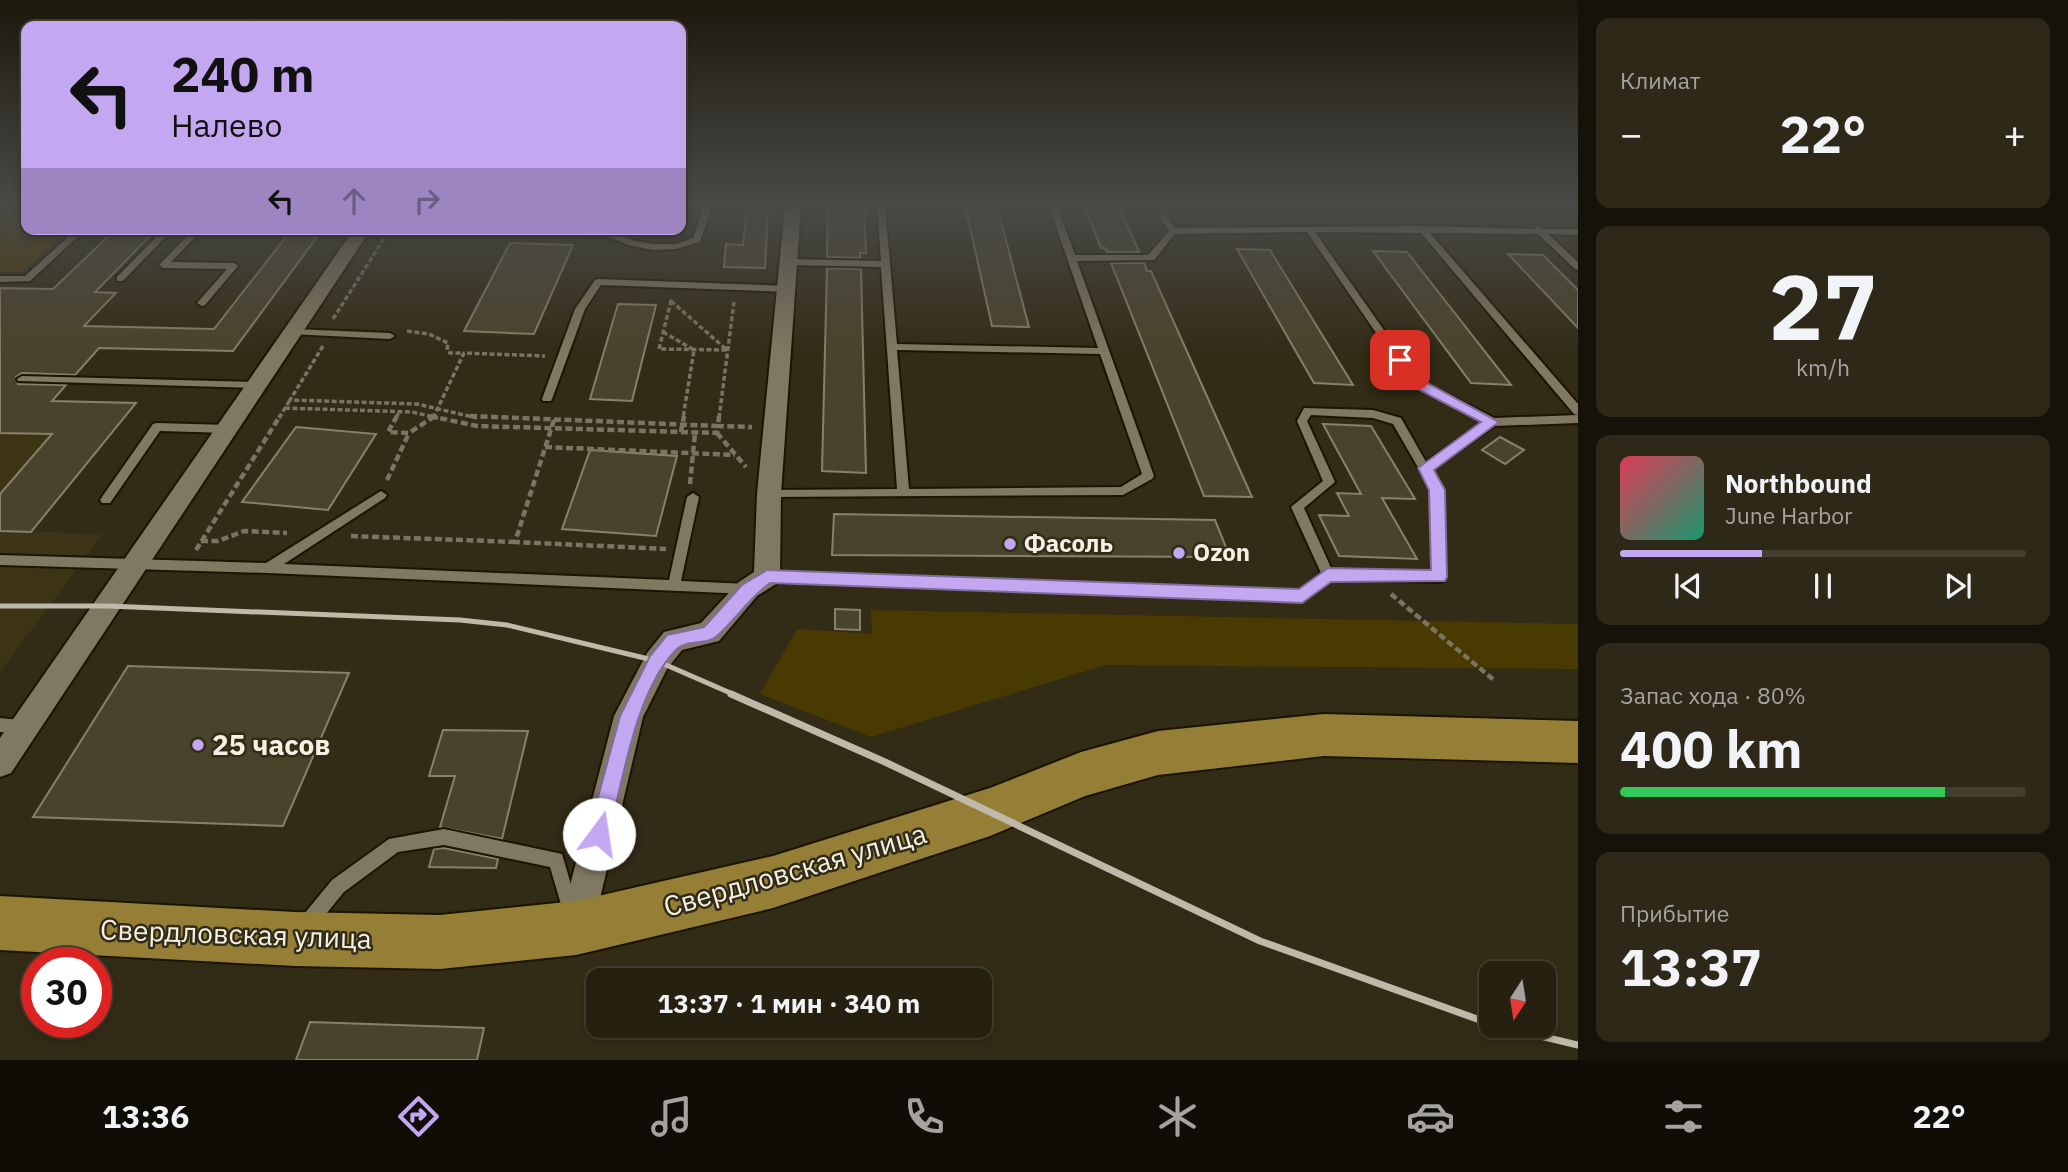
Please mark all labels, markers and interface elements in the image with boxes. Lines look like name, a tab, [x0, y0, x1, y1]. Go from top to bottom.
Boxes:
text: 240 m	[171, 42, 315, 105]
icon: left	[56, 49, 147, 140]
text: Климат	[1620, 65, 1701, 95]
text: 22°	[1780, 100, 1866, 167]
text: Налево	[171, 104, 282, 146]
text: −	[1620, 109, 1643, 158]
text: +	[2003, 109, 2026, 158]
icon: left	[262, 182, 300, 220]
icon: ahead	[335, 182, 373, 220]
icon: right	[408, 182, 446, 220]
text: 27	[1768, 247, 1878, 365]
pin	[1370, 330, 1430, 390]
icon: arrive	[1381, 341, 1419, 379]
text: km/h	[1796, 352, 1850, 382]
text: Northbound	[1725, 466, 1872, 500]
text: June Harbor	[1725, 500, 1853, 530]
place label: Фасоль	[1024, 527, 1113, 559]
marker: Фасоль	[1002, 536, 1018, 552]
place label: Ozon	[1193, 536, 1250, 568]
marker: Ozon	[1171, 545, 1187, 561]
icon: previous	[1669, 567, 1707, 605]
icon: pause	[1804, 567, 1842, 605]
icon: next	[1939, 567, 1977, 605]
text: Запас хода · 80%	[1620, 680, 1806, 710]
text: 400 km	[1620, 715, 1802, 782]
place label: 25 часов	[212, 726, 330, 763]
marker: 25 часов	[190, 737, 206, 753]
position arrow	[562, 797, 636, 871]
street label: Свердловская улица	[659, 814, 931, 925]
text: Прибытие	[1620, 898, 1729, 928]
street label: Свердловская улица	[100, 910, 373, 957]
text: 13:37	[1620, 933, 1762, 1000]
speed limit sign: 30	[21, 947, 112, 1038]
north arrow	[1479, 961, 1556, 1038]
map controls	[1479, 961, 1556, 1038]
text: 13:37 · 1 мин · 340 m	[658, 986, 920, 1020]
icon: directions	[394, 1092, 443, 1141]
icon: music	[647, 1092, 696, 1141]
icon: phone	[900, 1092, 949, 1141]
icon: climate	[1153, 1092, 1202, 1141]
icon: car	[1406, 1092, 1455, 1141]
icon: filters	[1659, 1092, 1708, 1141]
text: 13:36	[102, 1095, 189, 1137]
text: 22°	[1912, 1095, 1966, 1137]

